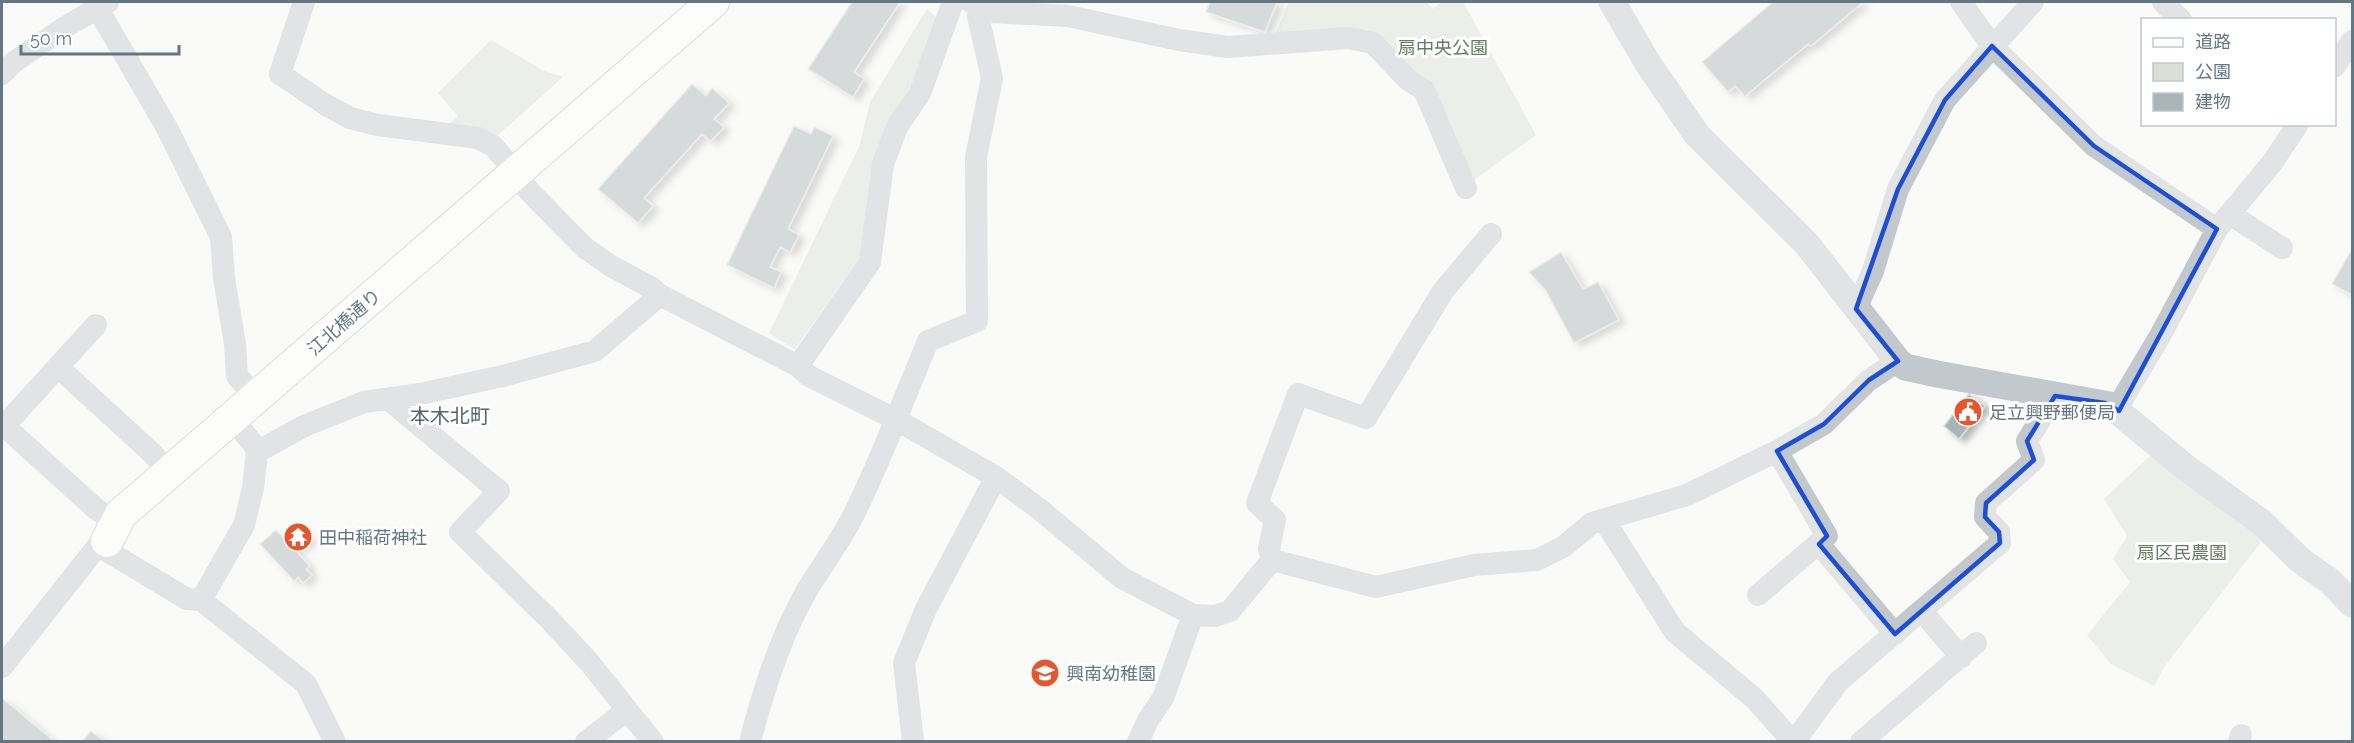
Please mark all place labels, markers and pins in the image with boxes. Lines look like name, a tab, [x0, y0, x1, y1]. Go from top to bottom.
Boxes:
public building icon: 足立興野郵便局	[1952, 396, 1984, 428]
place label: 足立興野郵便局	[1989, 402, 2115, 423]
temple icon: 田中稲荷神社	[282, 521, 314, 553]
place label: 田中稲荷神社	[319, 527, 427, 548]
school or university icon: 興南幼稚園	[1029, 657, 1061, 689]
place label: 興南幼稚園	[1066, 663, 1156, 684]

